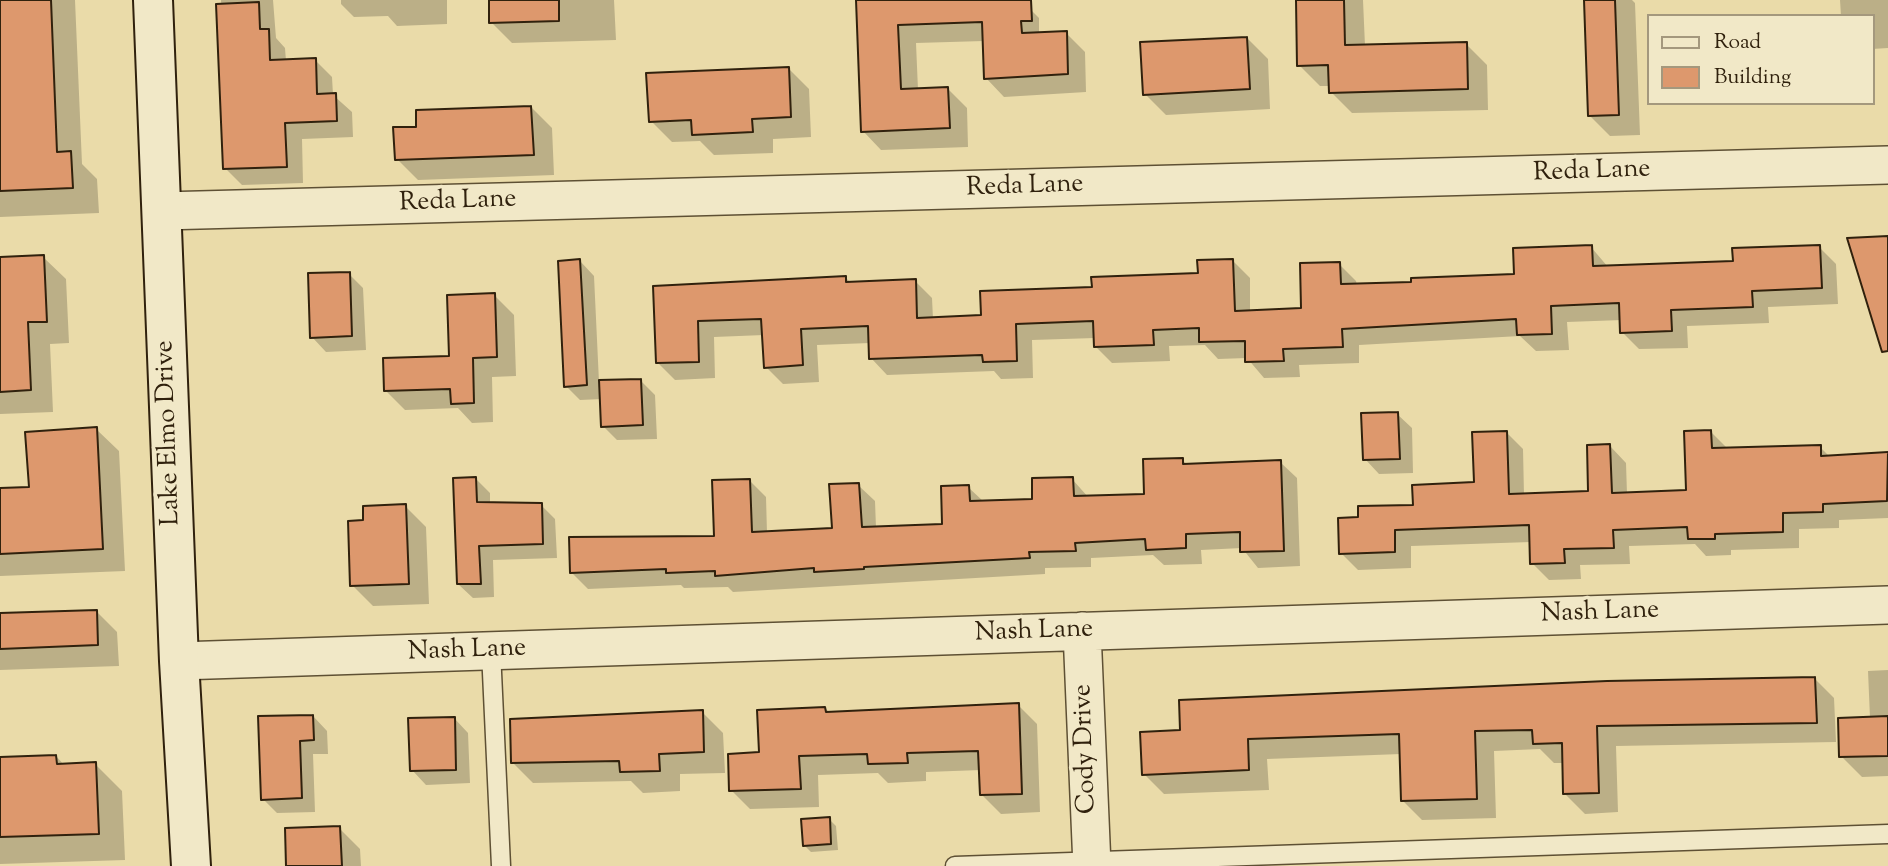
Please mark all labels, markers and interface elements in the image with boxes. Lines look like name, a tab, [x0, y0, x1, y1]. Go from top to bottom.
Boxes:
legend	[1646, 14, 1874, 105]
text: Road	[1714, 28, 1761, 58]
text: Building	[1714, 63, 1791, 93]
street label: Reda Lane	[1533, 155, 1651, 191]
street label: Reda Lane	[966, 170, 1084, 206]
street label: Reda Lane	[399, 185, 517, 221]
street label: Lake Elmo Drive	[151, 340, 189, 526]
street label: Nash Lane	[1540, 596, 1660, 632]
street label: Nash Lane	[974, 615, 1094, 651]
street label: Nash Lane	[407, 634, 527, 670]
street label: Cody Drive	[1069, 684, 1105, 814]

